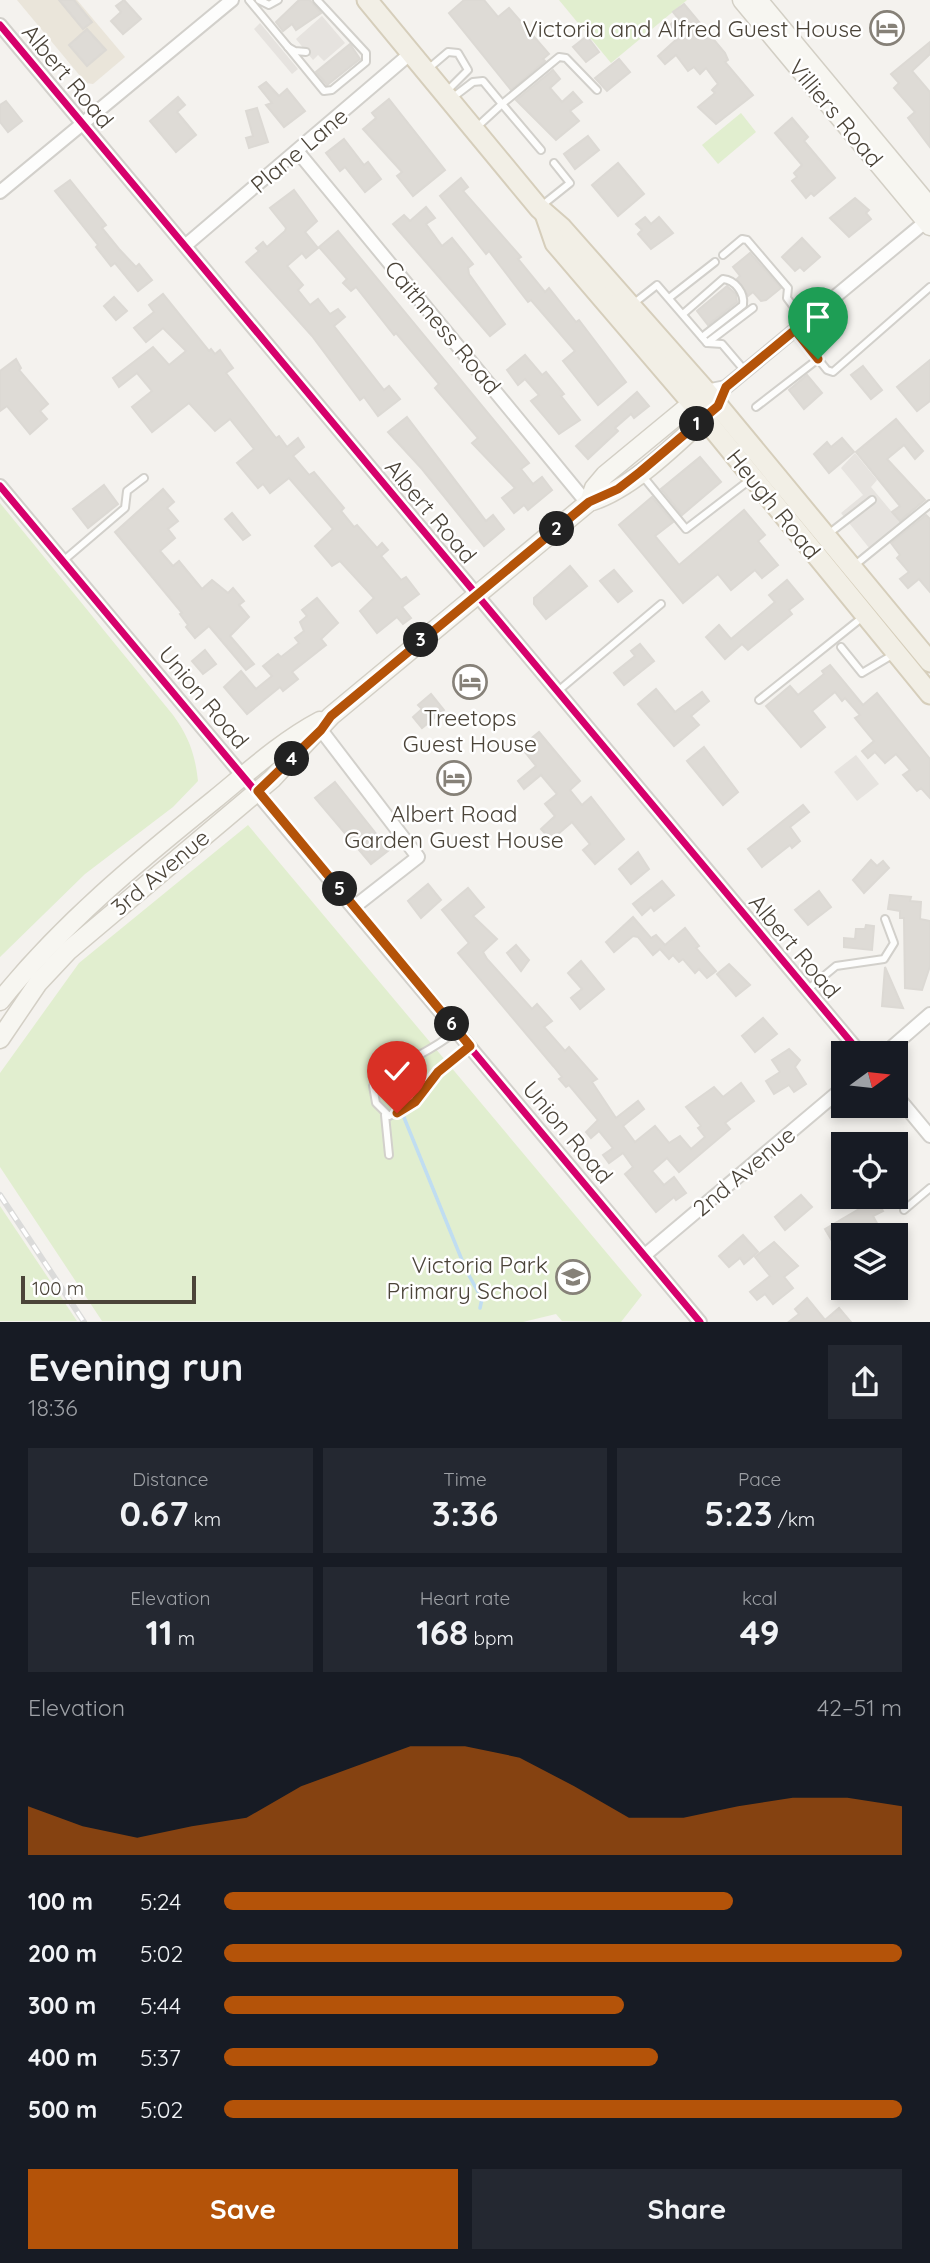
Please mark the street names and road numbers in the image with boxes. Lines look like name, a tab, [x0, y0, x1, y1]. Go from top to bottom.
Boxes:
street label: Albert Road	[16, 18, 120, 134]
street label: Villiers Road	[783, 53, 889, 173]
street label: Plane Lane	[244, 101, 354, 199]
street label: Caithness Road	[379, 254, 507, 400]
street label: Heugh Road	[721, 443, 827, 565]
street label: Albert Road	[379, 453, 483, 569]
street label: Union Road	[153, 640, 255, 754]
street label: 3rd Avenue	[105, 823, 215, 921]
street label: Albert Road	[743, 888, 847, 1004]
street label: Union Road	[517, 1075, 619, 1189]
street label: 2nd Avenue	[687, 1120, 801, 1222]

